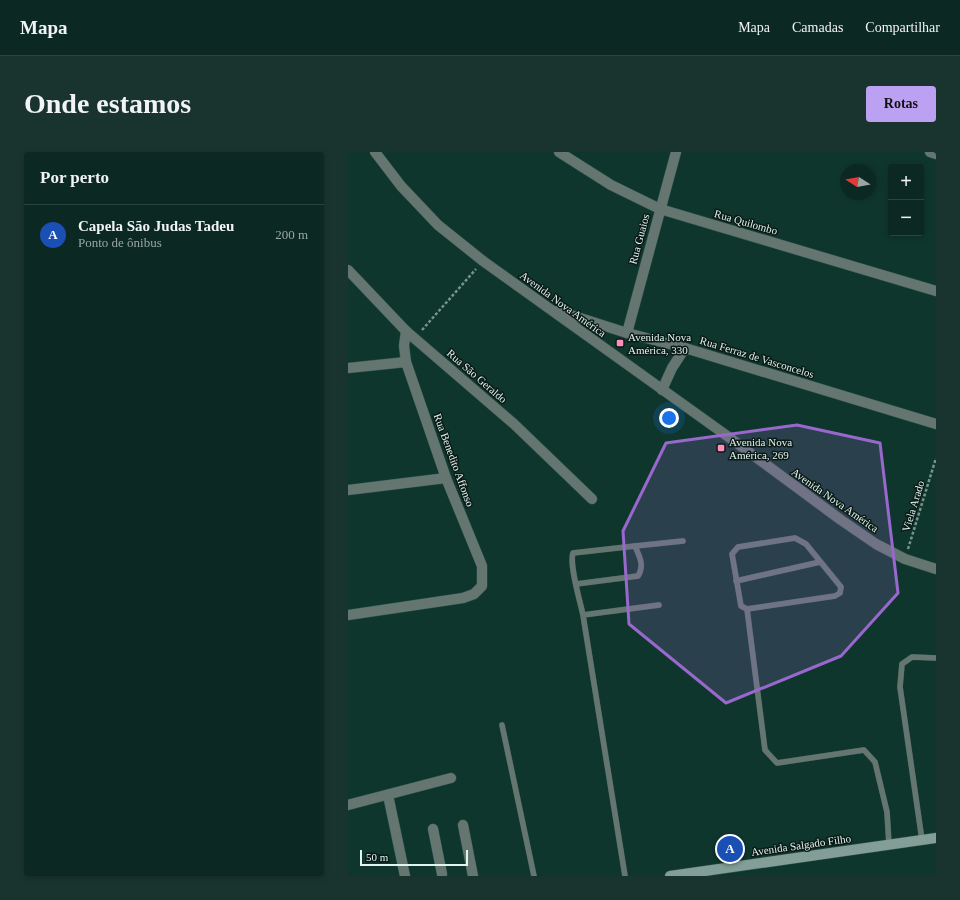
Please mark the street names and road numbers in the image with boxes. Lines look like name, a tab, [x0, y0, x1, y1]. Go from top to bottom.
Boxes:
street label: Rua Quilombo	[713, 207, 779, 237]
street label: Rua Guaios	[627, 213, 651, 265]
street label: Avenida Nova América	[518, 269, 608, 339]
street label: Rua Ferraz de Vasconcelos	[699, 334, 815, 380]
street label: Rua São Geraldo	[445, 347, 510, 406]
street label: Rua Benedito Affonso	[432, 412, 477, 509]
street label: Avenida Nova América	[789, 466, 881, 535]
street label: Viela Arado	[900, 479, 927, 533]
street label: Avenida Salgado Filho	[750, 832, 852, 858]

